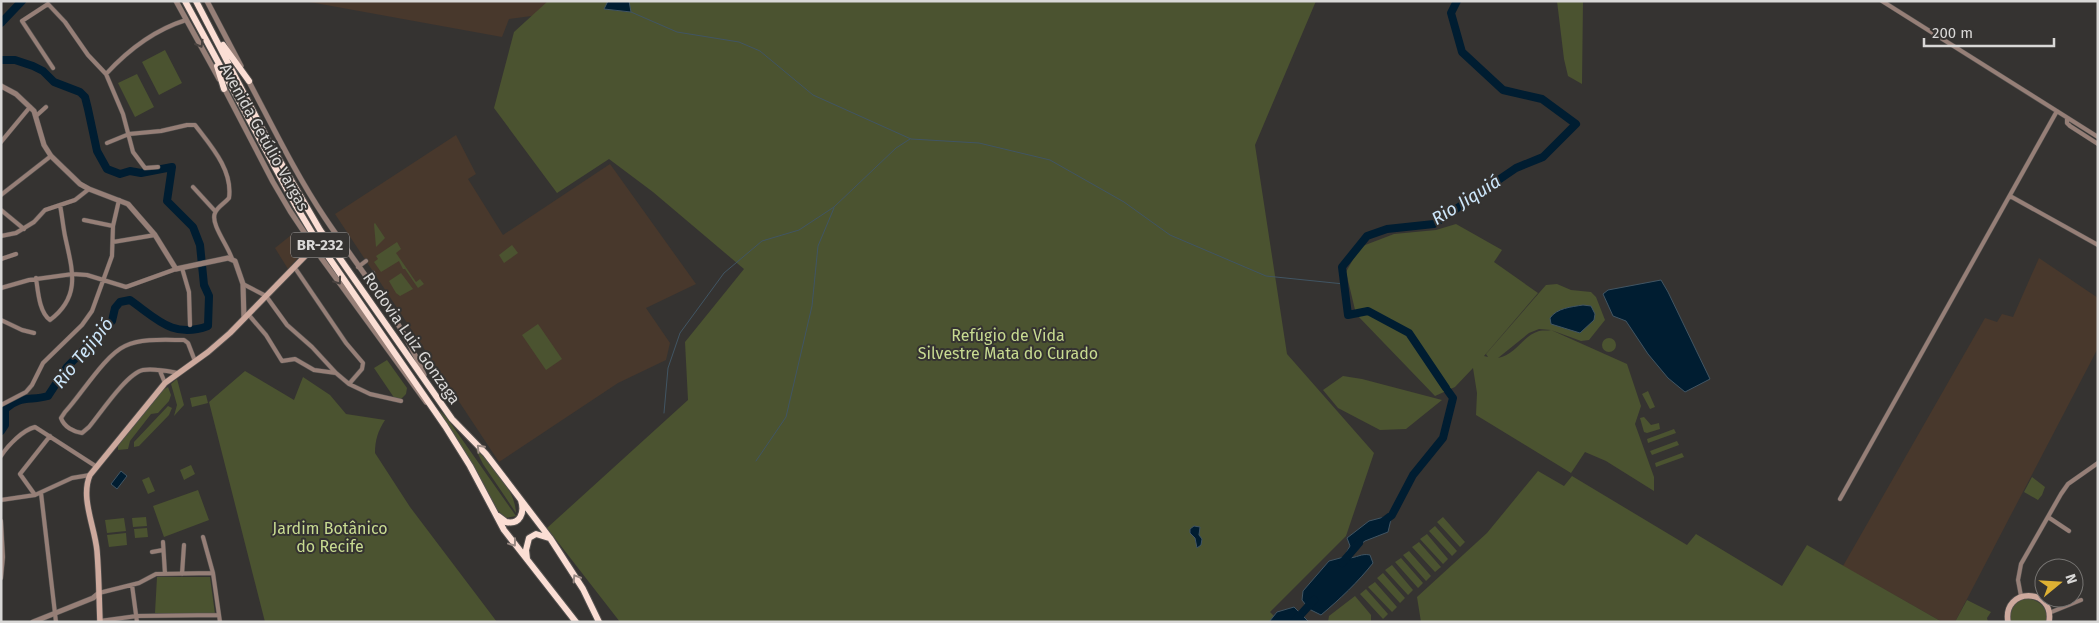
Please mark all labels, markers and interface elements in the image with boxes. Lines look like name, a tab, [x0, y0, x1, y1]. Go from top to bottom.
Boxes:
scale bar	[1924, 15, 2054, 47]
text: 200 m	[1932, 24, 1973, 42]
one-way arrow	[194, 38, 204, 47]
street label: Avenida Getúlio Vargas	[216, 60, 313, 214]
water label: Rio Jiquiá	[1427, 170, 1505, 230]
road number: BR-232	[291, 232, 349, 258]
street label: Rodovia Luiz Gonzaga	[359, 269, 464, 408]
one-way arrow	[332, 275, 341, 285]
water label: Rio Tejipió	[48, 313, 118, 393]
park label: Refúgio de Vida Silvestre Mata do Curado	[918, 326, 1098, 363]
one-way arrow	[477, 444, 486, 453]
park label: Jardim Botânico do Recife	[272, 519, 388, 556]
one-way arrow	[508, 537, 516, 546]
north arrow	[2034, 558, 2084, 608]
text: N	[2061, 572, 2080, 586]
one-way arrow	[573, 575, 583, 584]

